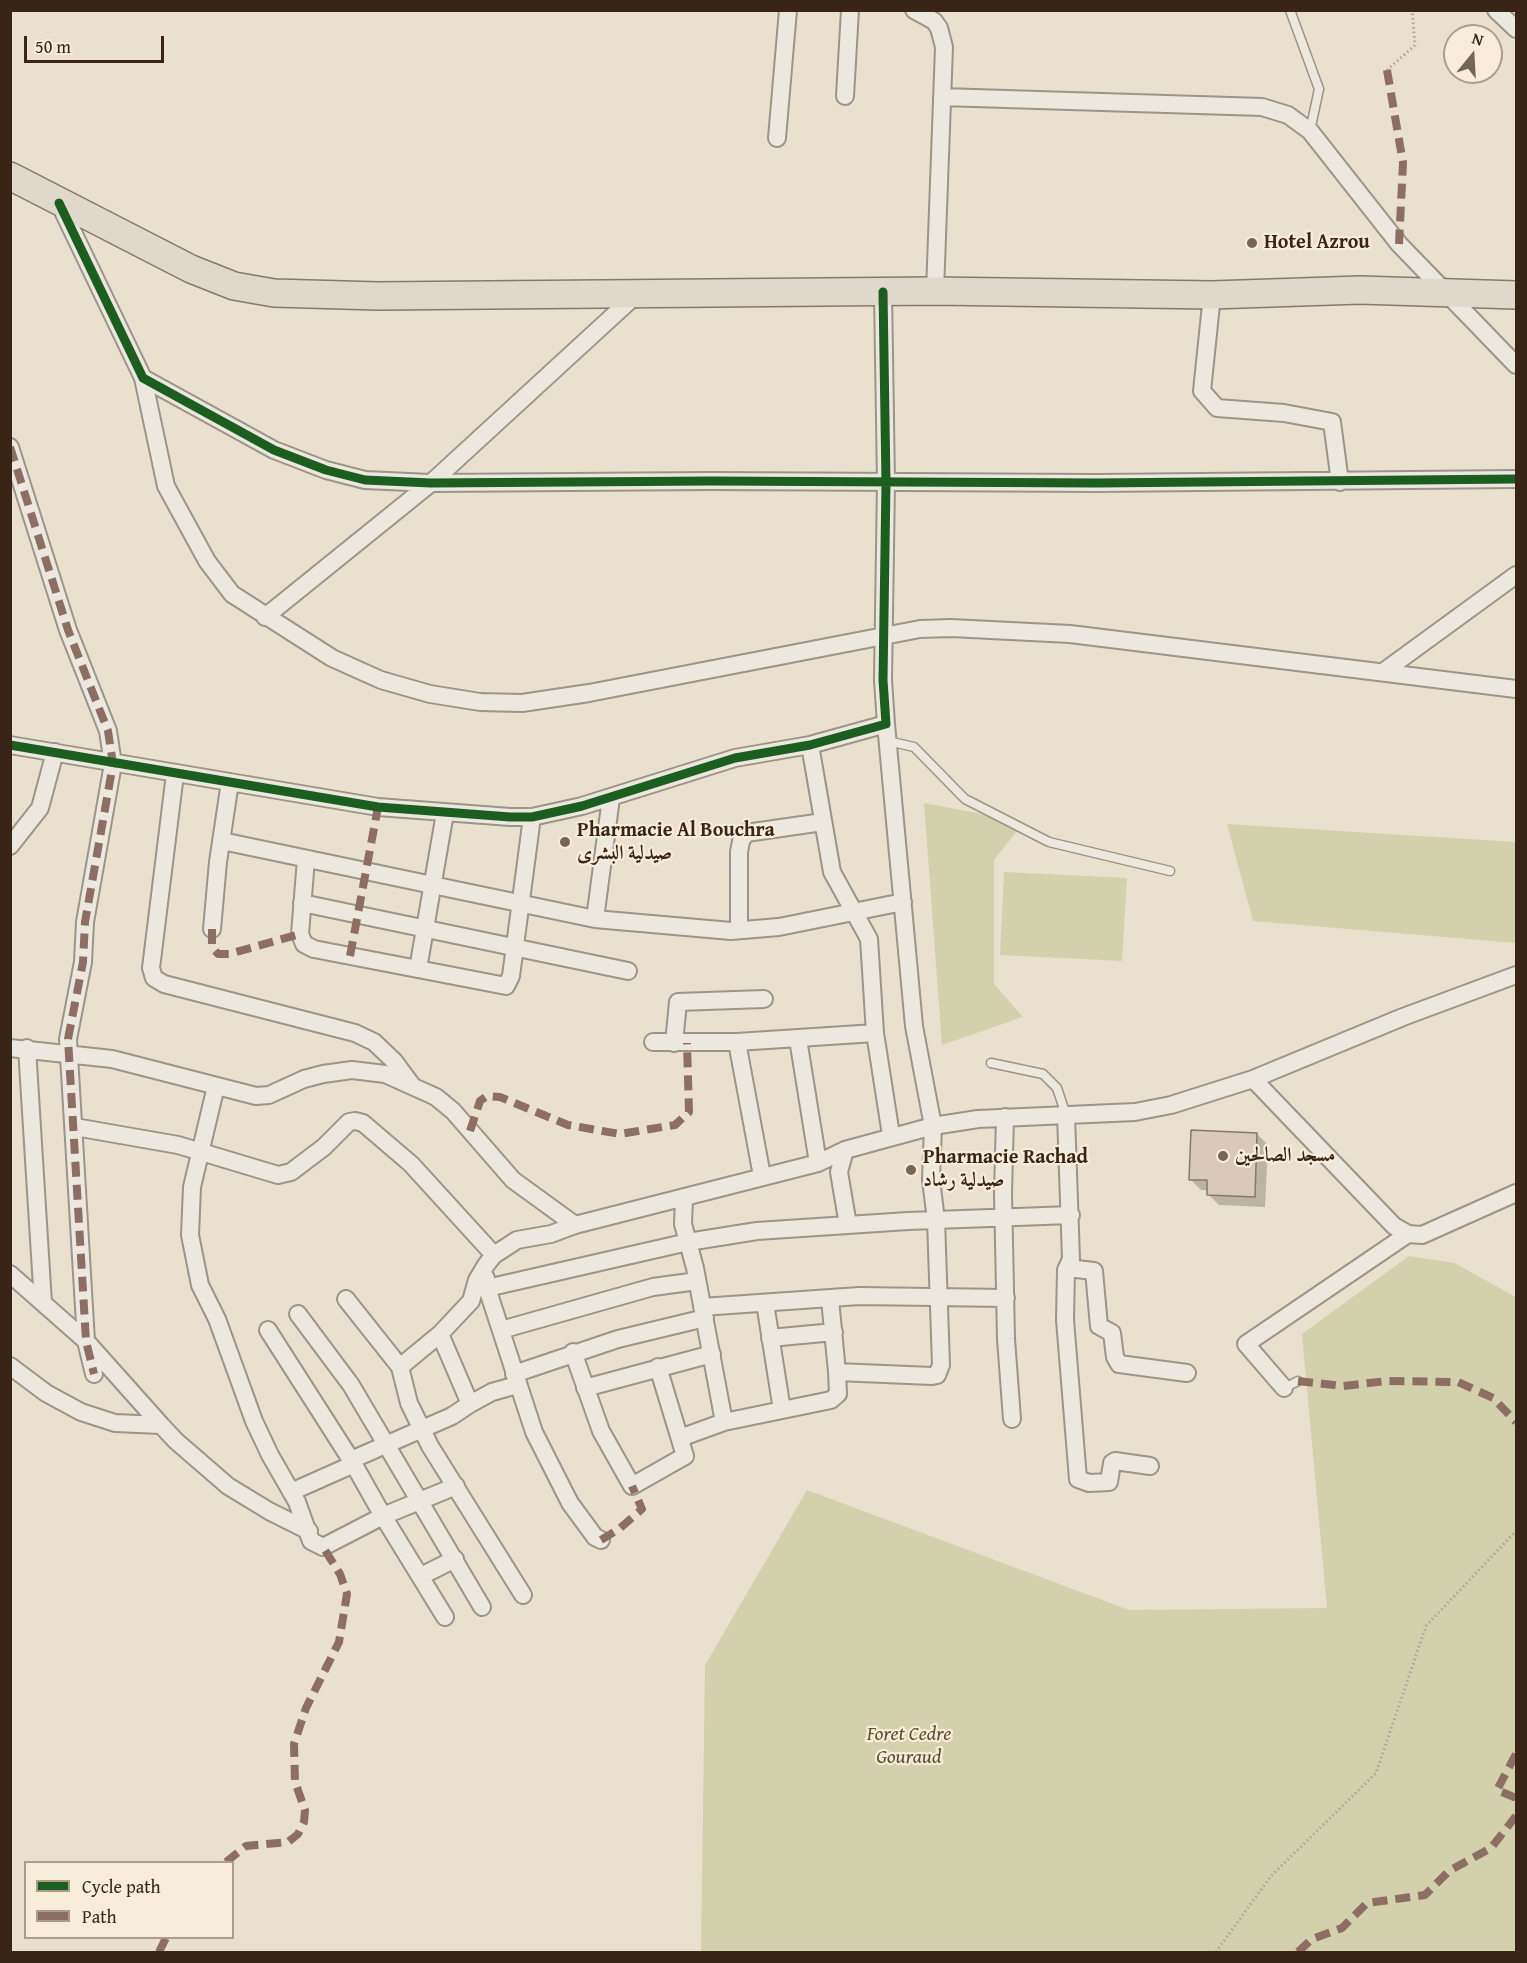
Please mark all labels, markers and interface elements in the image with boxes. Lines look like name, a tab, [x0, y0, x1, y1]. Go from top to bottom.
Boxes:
scale bar	[27, 24, 166, 62]
north arrow	[1443, 24, 1503, 84]
text: N	[1469, 26, 1487, 52]
text: 50 m	[35, 33, 71, 60]
place label: Hotel Azrou	[1264, 231, 1370, 255]
marker: Hotel Azrou	[1245, 236, 1259, 250]
place label: Pharmacie Al Bouchra صيدلية البشرى	[577, 819, 775, 866]
marker: Pharmacie Al Bouchra صيدلية البشرى	[558, 835, 572, 849]
place label: مسجد الصالحين	[1235, 1144, 1335, 1168]
place label: Pharmacie Rachad صيدلية رشاد	[923, 1146, 1088, 1193]
marker: مسجد الصالحين	[1216, 1149, 1230, 1163]
marker: Pharmacie Rachad صيدلية رشاد	[904, 1163, 918, 1177]
park label: Foret Cedre Gouraud	[867, 1723, 951, 1770]
legend	[24, 1861, 234, 1939]
text: Cycle path	[82, 1873, 161, 1900]
text: Path	[82, 1903, 117, 1930]

